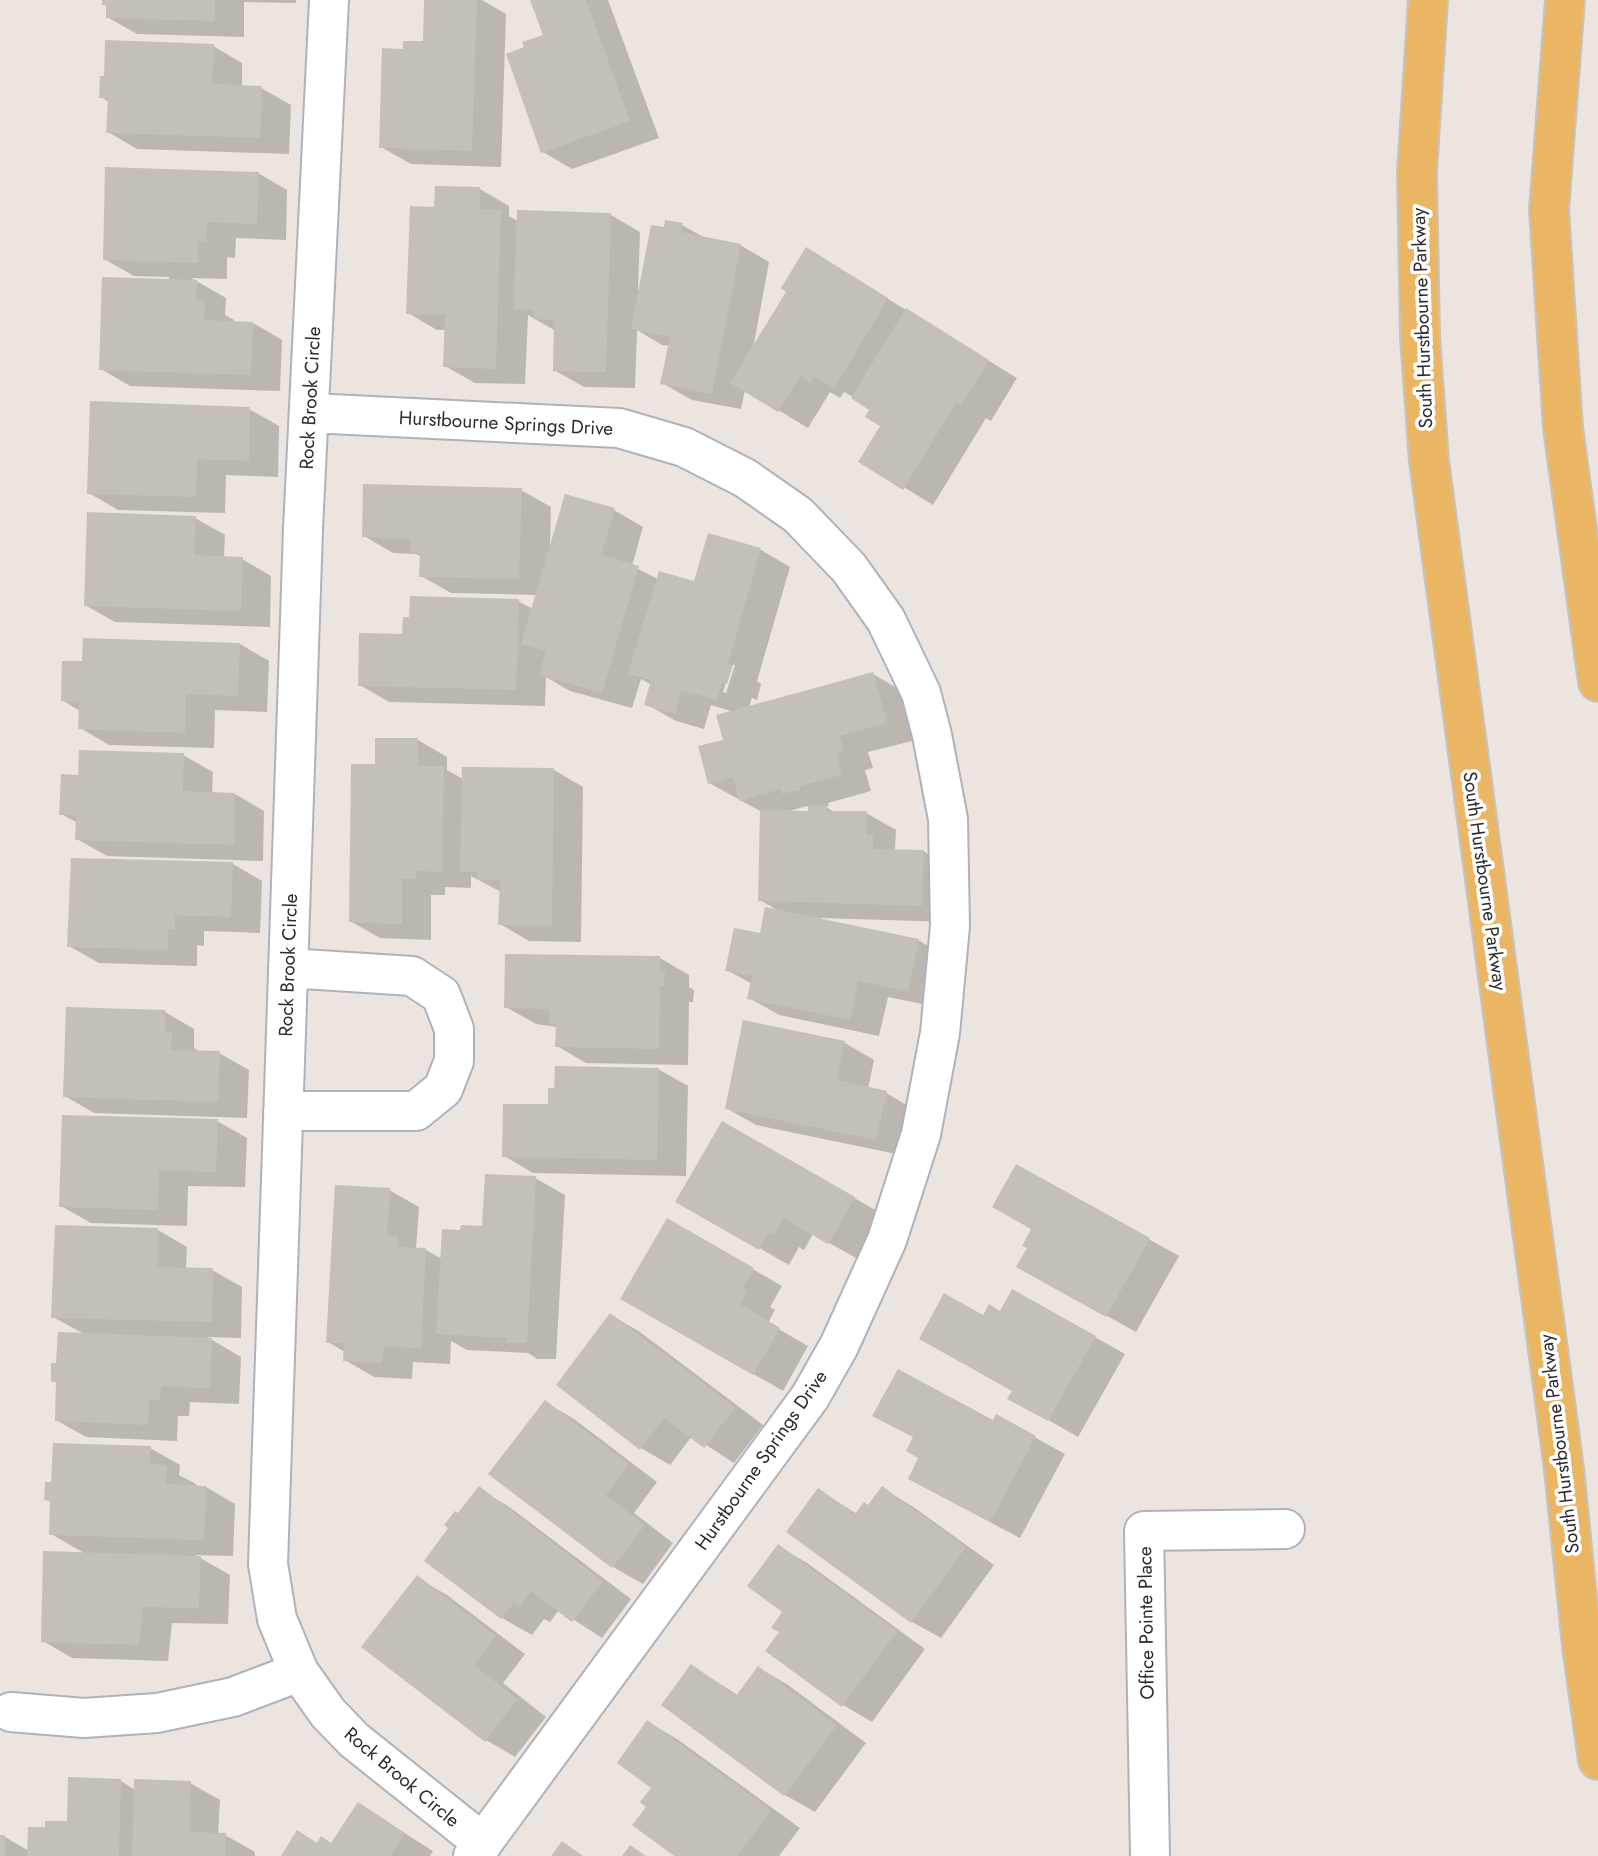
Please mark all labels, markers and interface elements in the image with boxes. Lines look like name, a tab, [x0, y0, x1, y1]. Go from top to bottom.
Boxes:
street label: South Hurstbourne Parkway	[1405, 207, 1439, 429]
street label: Rock Brook Circle	[293, 326, 327, 470]
street label: Hurstbourne Springs Drive	[398, 404, 614, 442]
street label: South Hurstbourne Parkway	[1456, 770, 1514, 993]
street label: Rock Brook Circle	[272, 893, 304, 1037]
street label: South Hurstbourne Parkway	[1532, 1332, 1586, 1555]
street label: Hurstbourne Springs Drive	[688, 1364, 834, 1556]
street label: Office Pointe Place	[1131, 1546, 1161, 1700]
street label: Rock Brook Circle	[338, 1721, 466, 1834]

